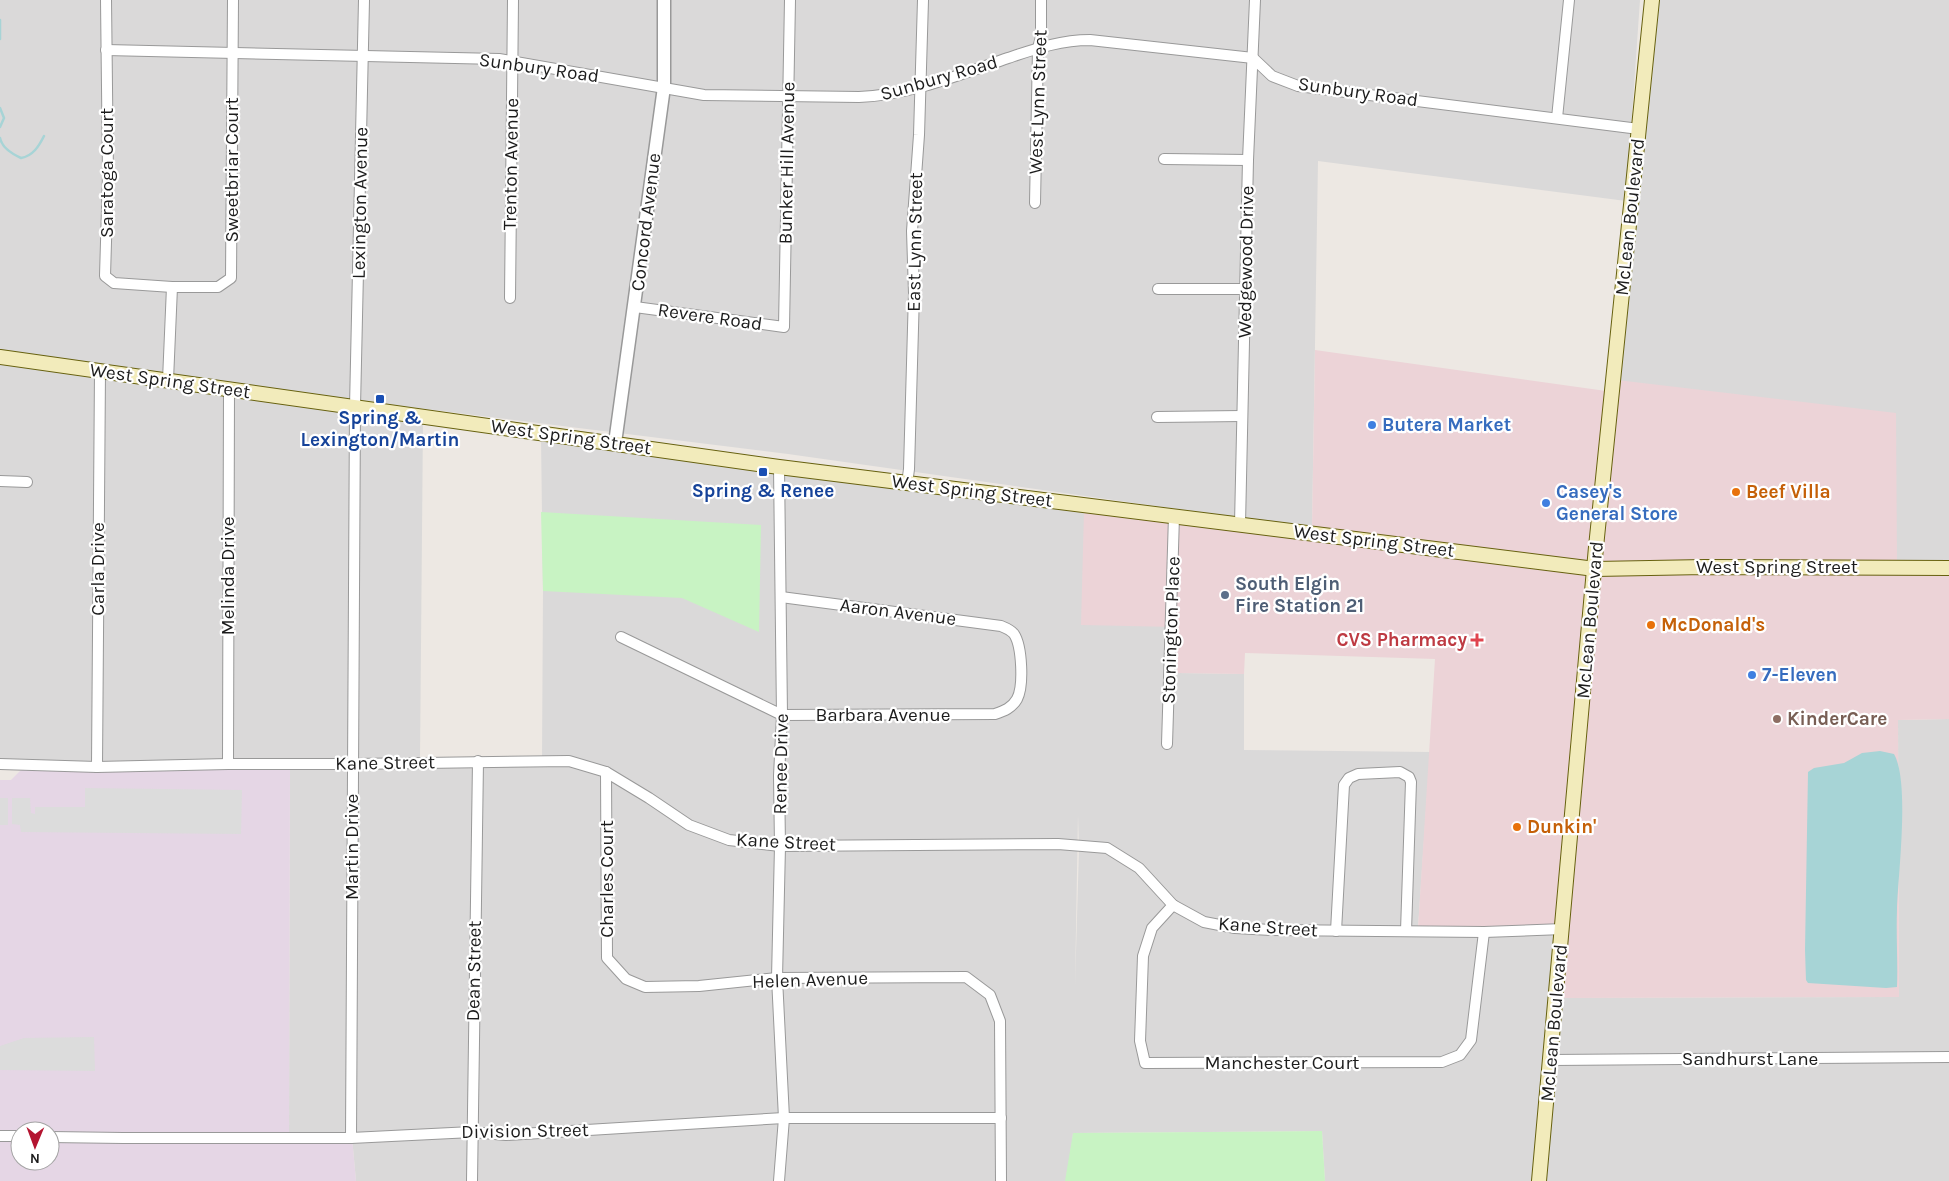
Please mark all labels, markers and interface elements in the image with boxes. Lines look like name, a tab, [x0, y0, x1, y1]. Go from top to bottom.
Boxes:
street label: West Lynn Street	[1024, 29, 1052, 175]
street label: Sunbury Road	[477, 49, 601, 87]
street label: Sunbury Road	[878, 51, 1000, 105]
street label: Sunbury Road	[1296, 73, 1420, 111]
street label: Bunker Hill Avenue	[775, 81, 799, 245]
street label: Sweetbriar Court	[221, 97, 243, 243]
street label: Trenton Avenue	[499, 98, 523, 230]
street label: Saratoga Court	[96, 108, 118, 238]
street label: Lexington Avenue	[348, 127, 372, 279]
street label: McLean Boulevard	[1611, 137, 1649, 297]
street label: Concord Avenue	[627, 152, 665, 292]
street label: East Lynn Street	[903, 172, 927, 312]
street label: Wedgewood Drive	[1234, 186, 1258, 338]
street label: Revere Road	[656, 299, 764, 335]
street label: West Spring Street	[88, 359, 252, 403]
marker: Spring & Lexington/Martin	[374, 393, 386, 405]
place label: Spring & Lexington/Martin	[301, 407, 459, 451]
place label: Butera Market	[1382, 414, 1511, 436]
street label: West Spring Street	[489, 415, 653, 459]
marker: Butera Market	[1366, 419, 1378, 431]
marker: Spring & Renee	[757, 466, 769, 478]
street label: West Spring Street	[890, 470, 1054, 512]
place label: Spring & Renee	[692, 480, 834, 502]
place label: Casey's General Store	[1556, 481, 1678, 525]
place label: Beef Villa	[1746, 481, 1831, 503]
marker: Beef Villa	[1730, 486, 1742, 498]
marker: Casey's General Store	[1540, 497, 1552, 509]
street label: Melinda Drive	[217, 517, 239, 635]
street label: West Spring Street	[1292, 520, 1456, 562]
street label: Carla Drive	[87, 522, 109, 616]
street label: McLean Boulevard	[1572, 540, 1608, 700]
street label: Stonington Place	[1157, 556, 1185, 704]
street label: West Spring Street	[1696, 556, 1858, 578]
place label: South Elgin Fire Station 21	[1235, 573, 1364, 617]
marker: South Elgin Fire Station 21	[1219, 589, 1231, 601]
street label: Aaron Avenue	[839, 594, 957, 630]
place label: McDonald's	[1661, 614, 1765, 636]
marker: McDonald's	[1645, 619, 1657, 631]
place label: CVS Pharmacy	[1336, 629, 1467, 651]
marker: CVS Pharmacy	[1471, 634, 1483, 646]
place label: 7-Eleven	[1762, 664, 1837, 686]
marker: 7-Eleven	[1746, 669, 1758, 681]
street label: Barbara Avenue	[815, 704, 951, 726]
place label: KinderCare	[1787, 708, 1887, 730]
street label: Renee Drive	[769, 713, 793, 815]
marker: KinderCare	[1771, 713, 1783, 725]
street label: Kane Street	[335, 751, 435, 775]
street label: Martin Drive	[341, 794, 363, 900]
place label: Dunkin'	[1527, 816, 1597, 838]
street label: Charles Court	[596, 820, 618, 938]
marker: Dunkin'	[1511, 821, 1523, 833]
street label: Kane Street	[736, 828, 836, 856]
street label: Kane Street	[1217, 913, 1319, 941]
street label: Dean Street	[462, 920, 486, 1022]
street label: McLean Boulevard	[1536, 943, 1572, 1103]
street label: Helen Avenue	[752, 967, 868, 993]
street label: Sandhurst Lane	[1682, 1048, 1818, 1070]
street label: Manchester Court	[1205, 1052, 1359, 1074]
street label: Division Street	[461, 1119, 589, 1143]
north arrow	[10, 1121, 60, 1171]
text: N	[30, 1150, 40, 1167]

